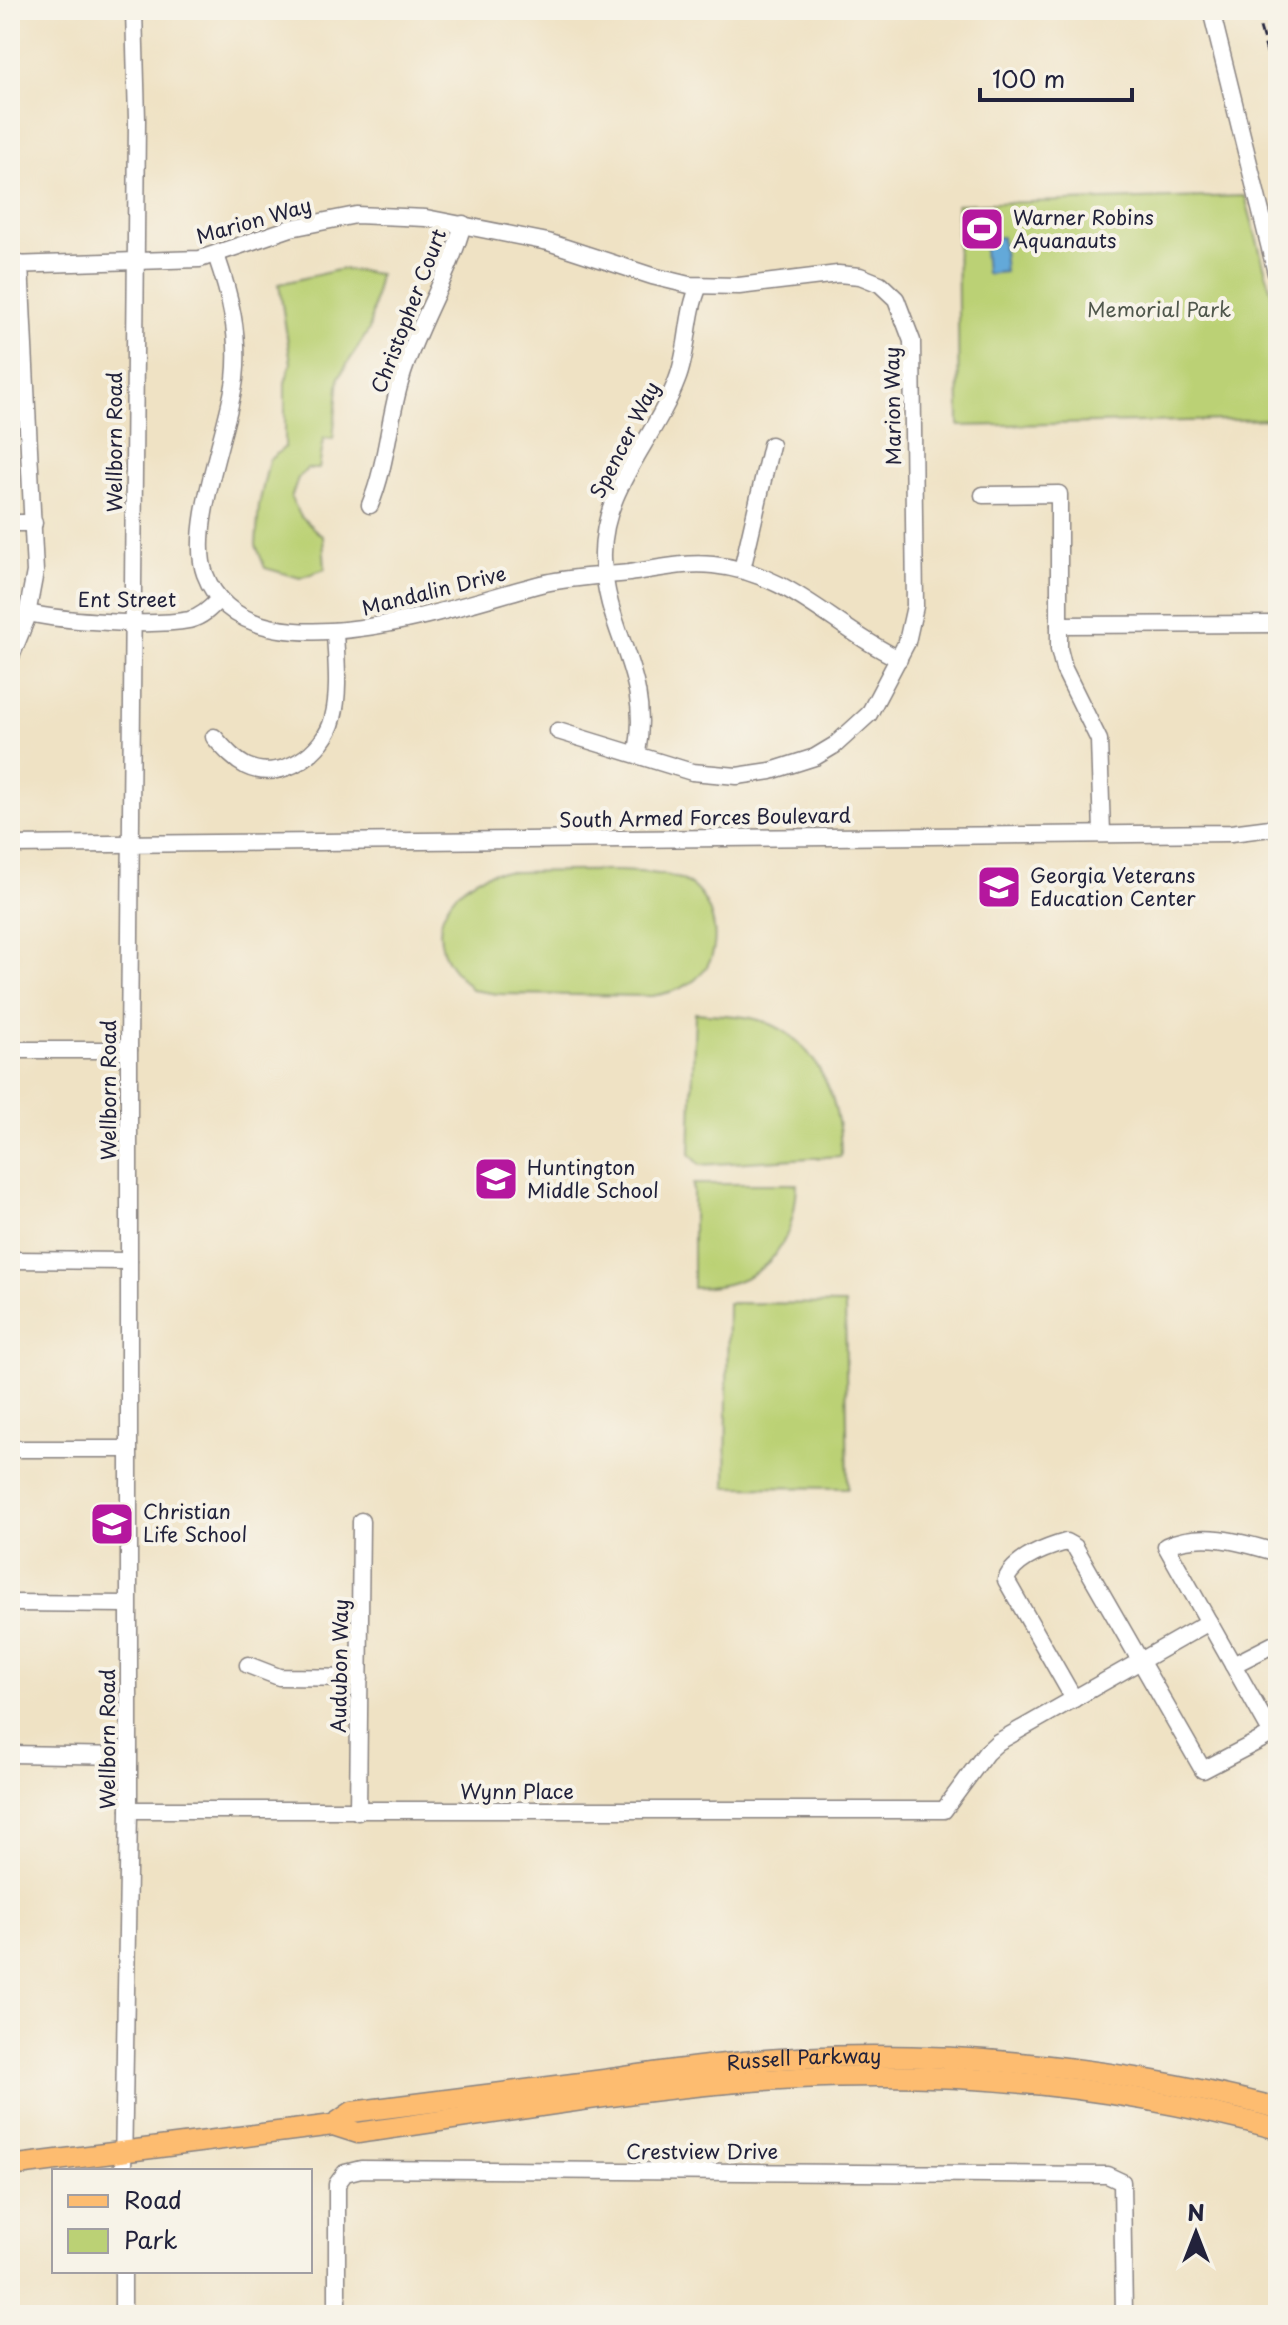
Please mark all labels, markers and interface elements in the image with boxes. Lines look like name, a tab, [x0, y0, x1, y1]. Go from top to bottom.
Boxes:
scale bar	[980, 52, 1132, 102]
text: 100 m	[992, 60, 1065, 96]
street label: Marion Way	[193, 189, 315, 251]
place label: Warner Robins Aquanauts	[1013, 202, 1154, 255]
sports icon: Warner Robins Aquanauts	[958, 205, 1006, 253]
street label: Christopher Court	[363, 224, 453, 397]
park label: Memorial Park	[1087, 294, 1231, 324]
street label: Marion Way	[876, 346, 908, 466]
street label: Wellborn Road	[99, 372, 129, 512]
street label: Spencer Way	[582, 376, 666, 503]
street label: Mandalin Drive	[359, 558, 509, 622]
street label: Ent Street	[78, 584, 176, 614]
street label: South Armed Forces Boulevard	[559, 799, 851, 835]
place label: Georgia Veterans Education Center	[1030, 860, 1196, 913]
school or university icon: Georgia Veterans Education Center	[975, 863, 1023, 911]
street label: Wellborn Road	[93, 1020, 123, 1160]
place label: Huntington Middle School	[527, 1152, 659, 1205]
school or university icon: Huntington Middle School	[472, 1155, 520, 1203]
place label: Christian Life School	[143, 1496, 247, 1549]
school or university icon: Christian Life School	[88, 1500, 136, 1548]
street label: Audubon Way	[323, 1599, 355, 1733]
street label: Wellborn Road	[92, 1669, 122, 1809]
street label: Wynn Place	[460, 1776, 574, 1806]
street label: Russell Parkway	[725, 2040, 881, 2078]
street label: Crestview Drive	[626, 2136, 778, 2166]
legend	[52, 2169, 312, 2273]
text: Road	[124, 2181, 182, 2217]
north arrow	[1156, 2193, 1236, 2273]
text: N	[1187, 2195, 1205, 2228]
text: Park	[124, 2221, 178, 2257]

